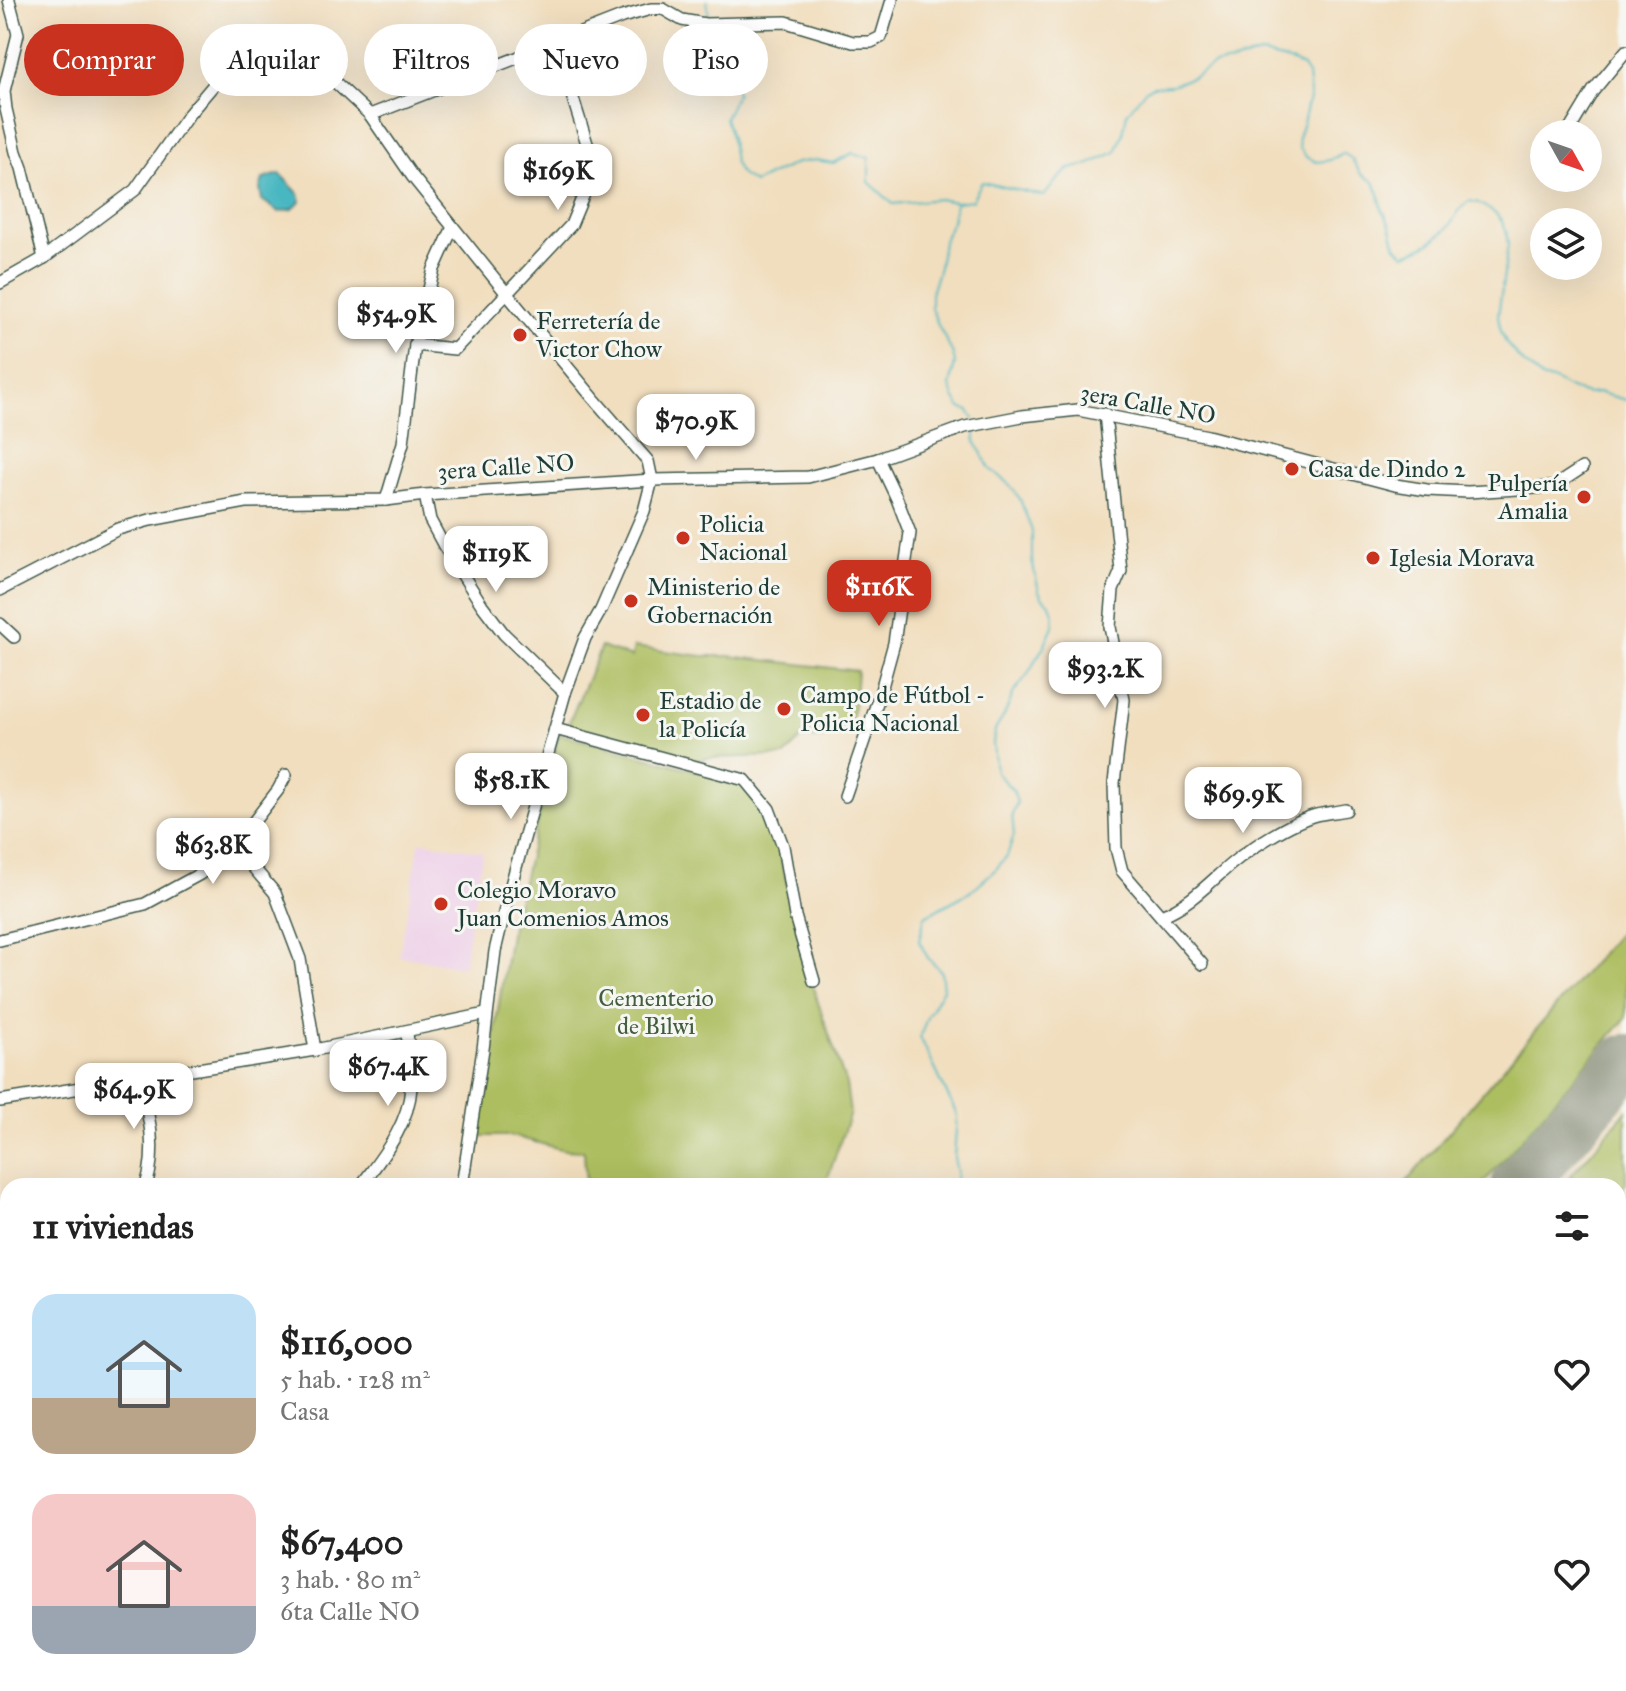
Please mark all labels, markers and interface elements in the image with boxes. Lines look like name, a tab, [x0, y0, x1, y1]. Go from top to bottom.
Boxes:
chip: Comprar	[24, 24, 184, 96]
chip: Alquilar	[200, 24, 348, 96]
chip: Filtros	[364, 24, 498, 96]
chip: Nuevo	[514, 24, 647, 96]
chip: Piso	[663, 24, 768, 96]
north arrow	[1530, 120, 1602, 192]
map controls	[1530, 120, 1602, 280]
pin: $169K	[502, 144, 614, 212]
text: $169K	[522, 154, 594, 186]
button: layers	[1530, 208, 1602, 280]
pin: $54.9K	[331, 287, 461, 355]
text: $54.9K	[356, 297, 436, 329]
place label: Ferretería de Victor Chow	[535, 306, 663, 364]
marker: Ferretería de Victor Chow	[511, 326, 529, 344]
street label: 3era Calle NO	[1078, 377, 1218, 431]
pin: $70.9K	[631, 394, 761, 462]
text: $70.9K	[655, 404, 737, 436]
street label: 3era Calle NO	[437, 447, 575, 487]
place label: Casa de Dindo 2	[1308, 454, 1466, 484]
marker: Casa de Dindo 2	[1283, 460, 1301, 478]
place label: Pulpería Amalia	[1487, 468, 1569, 526]
marker: Pulpería Amalia	[1575, 488, 1593, 506]
place label: Policia Nacional	[699, 509, 788, 567]
pin: $119K	[440, 526, 552, 594]
marker: Policia Nacional	[674, 529, 692, 547]
text: $119K	[462, 536, 530, 568]
place label: Iglesia Morava	[1389, 543, 1535, 573]
marker: Iglesia Morava	[1364, 549, 1382, 567]
pin: $116K	[823, 560, 935, 628]
text: $116K	[845, 570, 913, 602]
place label: Ministerio de Gobernación	[647, 572, 780, 630]
marker: Ministerio de Gobernación	[622, 592, 640, 610]
pin: $93.2K	[1040, 642, 1170, 710]
text: $93.2K	[1067, 652, 1143, 684]
place label: Campo de Fútbol - Policia Nacional	[800, 680, 985, 738]
place label: Estadio de la Policía	[659, 686, 762, 744]
marker: Campo de Fútbol - Policia Nacional	[775, 700, 793, 718]
marker: Estadio de la Policía	[634, 706, 652, 724]
pin: $58.1K	[446, 753, 576, 821]
text: $58.1K	[473, 763, 549, 795]
pin: $69.9K	[1178, 767, 1308, 835]
text: $69.9K	[1203, 777, 1283, 809]
pin: $63.8K	[148, 818, 278, 886]
text: $63.8K	[174, 828, 252, 860]
place label: Colegio Moravo Juan Comenios Amos	[454, 875, 669, 933]
marker: Colegio Moravo Juan Comenios Amos	[432, 895, 450, 913]
park label: Cementerio de Bilwi	[598, 983, 714, 1041]
pin: $67.4K	[323, 1040, 453, 1108]
text: $67.4K	[347, 1050, 429, 1082]
pin: $64.9K	[69, 1063, 199, 1131]
text: $64.9K	[93, 1073, 175, 1105]
icon: filters	[1550, 1204, 1594, 1248]
text: 11 viviendas	[32, 1206, 194, 1247]
text: $116,000	[280, 1322, 413, 1363]
icon: home	[96, 1326, 192, 1422]
icon: heart	[1550, 1352, 1594, 1396]
text: 5 hab. · 128 m²	[280, 1363, 430, 1395]
text: Casa	[280, 1395, 329, 1427]
text: $67,400	[280, 1522, 403, 1563]
icon: home	[96, 1526, 192, 1622]
icon: heart	[1550, 1552, 1594, 1596]
text: 3 hab. · 80 m²	[280, 1563, 420, 1595]
text: 6ta Calle NO	[280, 1595, 420, 1627]

